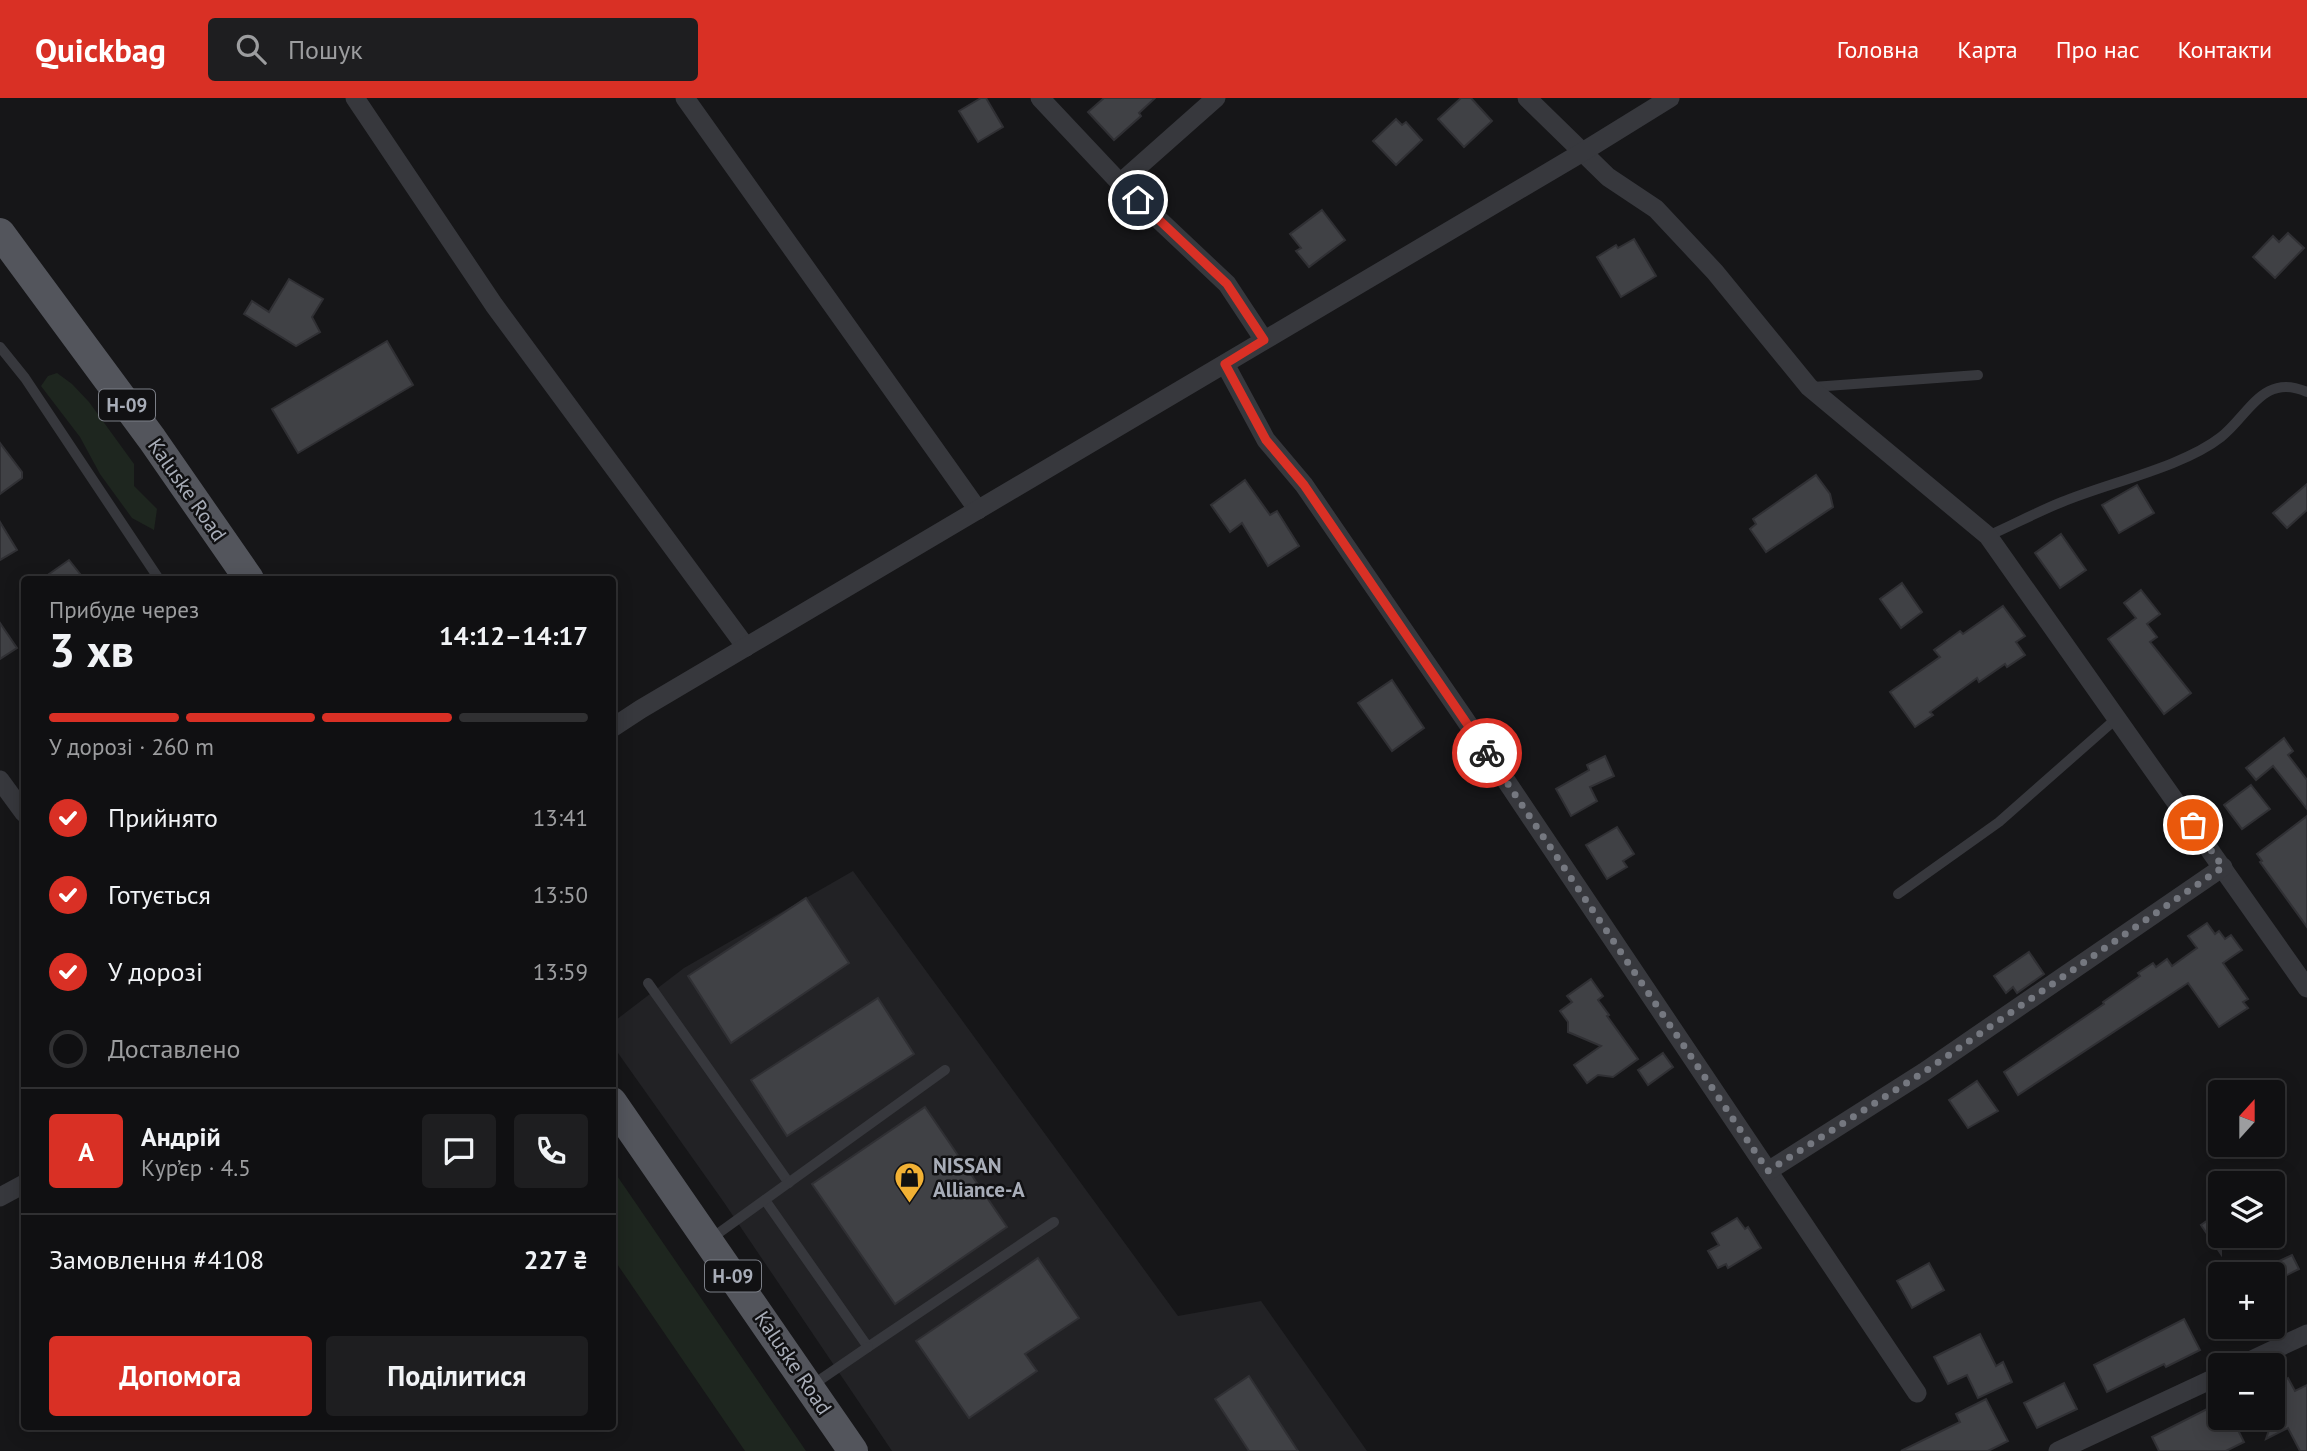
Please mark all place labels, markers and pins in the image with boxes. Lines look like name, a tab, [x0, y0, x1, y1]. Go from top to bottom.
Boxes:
pin	[1108, 170, 1168, 230]
pin	[2163, 795, 2223, 855]
place label: NISSAN Alliance-A	[933, 1152, 1025, 1203]
shop icon: NISSAN Alliance-A	[893, 1161, 927, 1205]

